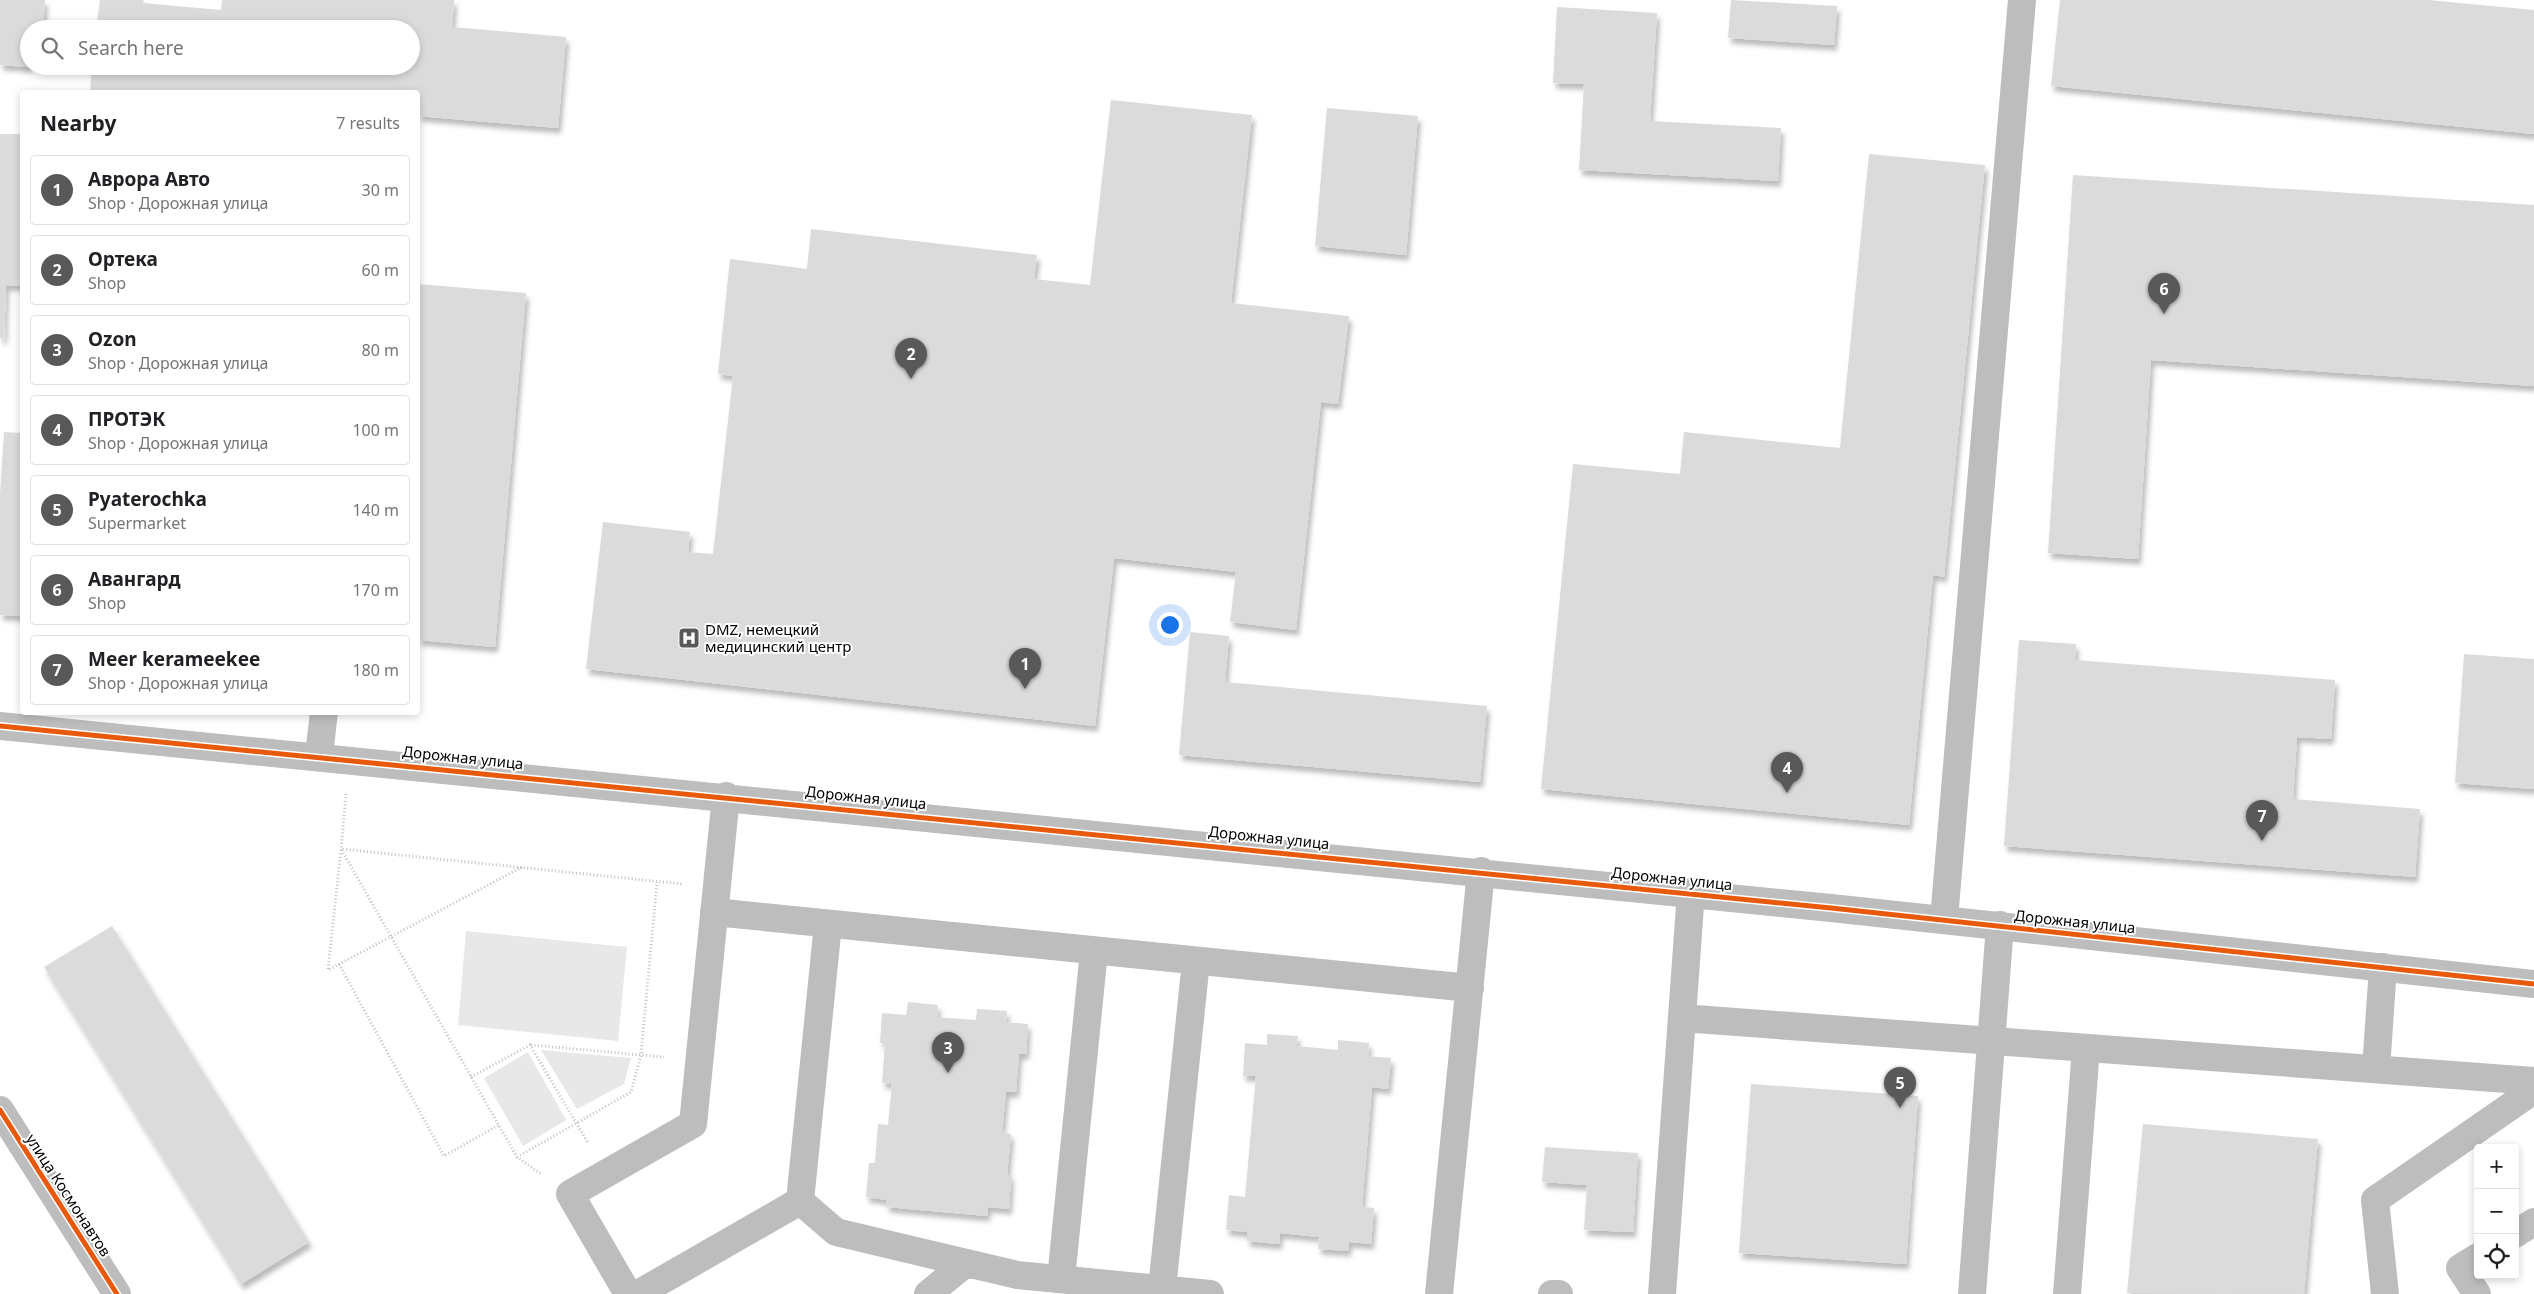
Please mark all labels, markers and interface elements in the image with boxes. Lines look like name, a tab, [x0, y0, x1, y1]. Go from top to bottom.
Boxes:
search box	[20, 20, 420, 75]
icon: search	[38, 34, 66, 62]
text: Search here	[78, 35, 184, 61]
text: Nearby	[40, 109, 116, 137]
text: 7 results	[336, 112, 400, 134]
text: Аврора Авто	[88, 166, 210, 192]
text: 1	[52, 179, 62, 201]
text: 30 m	[362, 179, 399, 201]
text: Shop · Дорожная улица	[88, 192, 269, 214]
text: Ортека	[88, 246, 158, 272]
text: 2	[52, 259, 62, 281]
text: 60 m	[362, 259, 399, 281]
text: Shop	[88, 272, 126, 294]
pin: 6	[2148, 273, 2180, 314]
text: Ozon	[88, 326, 137, 352]
pin: 2	[895, 338, 927, 379]
text: 3	[52, 339, 62, 361]
text: 80 m	[362, 339, 399, 361]
text: Shop · Дорожная улица	[88, 352, 269, 374]
text: ПРОТЭК	[88, 406, 165, 432]
text: 4	[52, 419, 62, 441]
text: 100 m	[352, 419, 399, 441]
text: Shop · Дорожная улица	[88, 432, 269, 454]
text: Pyaterochka	[88, 486, 207, 512]
text: 5	[52, 499, 62, 521]
text: 140 m	[352, 499, 399, 521]
text: Supermarket	[88, 512, 186, 534]
text: Авангард	[88, 566, 181, 592]
text: 6	[52, 579, 62, 601]
text: 170 m	[352, 579, 399, 601]
text: Shop	[88, 592, 126, 614]
your location	[1157, 612, 1183, 638]
place label: DMZ, немецкий медицинский центр	[705, 619, 851, 656]
hospital icon: DMZ, немецкий медицинский центр	[677, 626, 701, 650]
text: Meer kerameekee	[88, 646, 260, 672]
pin: 1	[1009, 648, 1041, 689]
text: 7	[52, 659, 62, 681]
text: 180 m	[352, 659, 399, 681]
text: Shop · Дорожная улица	[88, 672, 269, 694]
street label: Дорожная улица	[401, 741, 525, 773]
pin: 4	[1771, 752, 1803, 793]
street label: Дорожная улица	[804, 781, 928, 813]
pin: 7	[2246, 800, 2278, 841]
street label: Дорожная улица	[1207, 821, 1331, 853]
street label: Дорожная улица	[1610, 862, 1734, 894]
street label: Дорожная улица	[2013, 905, 2137, 937]
pin: 3	[932, 1032, 964, 1073]
pin: 5	[1884, 1067, 1916, 1108]
street label: улица Космонавтов	[22, 1130, 116, 1260]
map controls	[2474, 1144, 2519, 1279]
button: +	[2474, 1144, 2519, 1189]
button: −	[2474, 1189, 2519, 1234]
button: locate	[2474, 1234, 2519, 1279]

